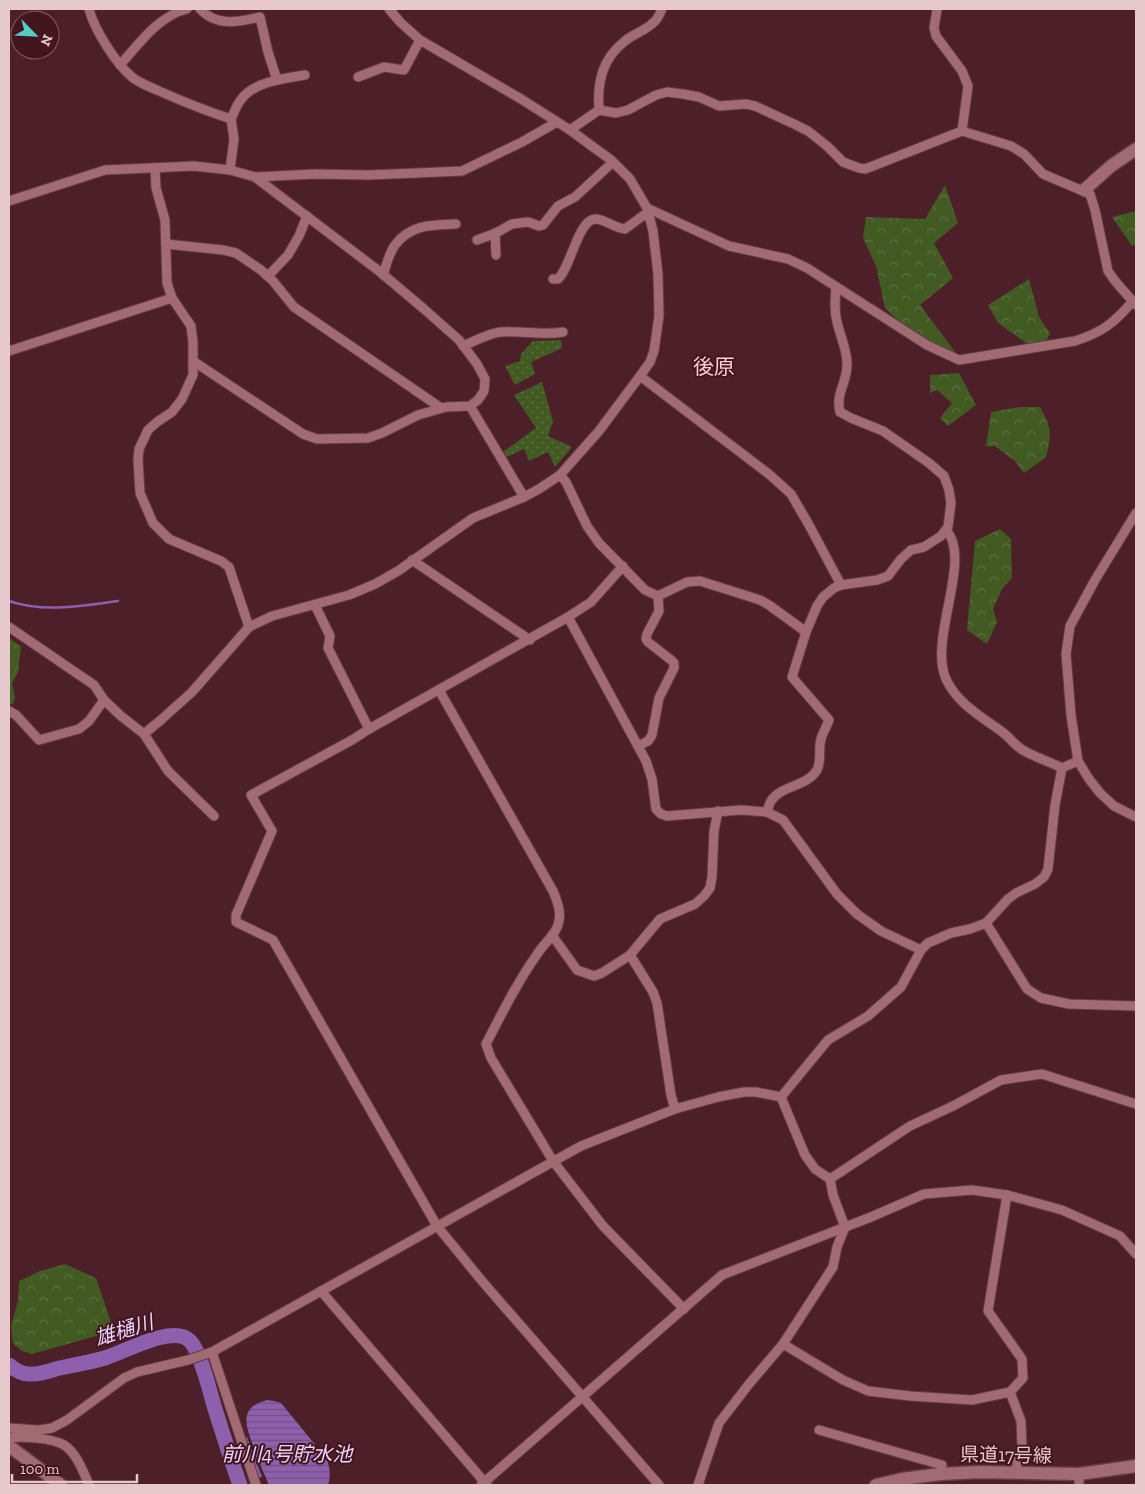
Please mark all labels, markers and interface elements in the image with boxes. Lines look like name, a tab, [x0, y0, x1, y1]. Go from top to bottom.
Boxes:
north arrow	[10, 10, 60, 60]
text: N	[36, 32, 56, 49]
district label: 後原	[693, 354, 735, 379]
water label: 雄樋川	[92, 1309, 158, 1350]
water label: 前川4号貯水池	[222, 1442, 354, 1466]
street label: 県道17号線	[960, 1443, 1052, 1467]
scale bar	[12, 1452, 138, 1484]
text: 100 m	[20, 1460, 59, 1478]

